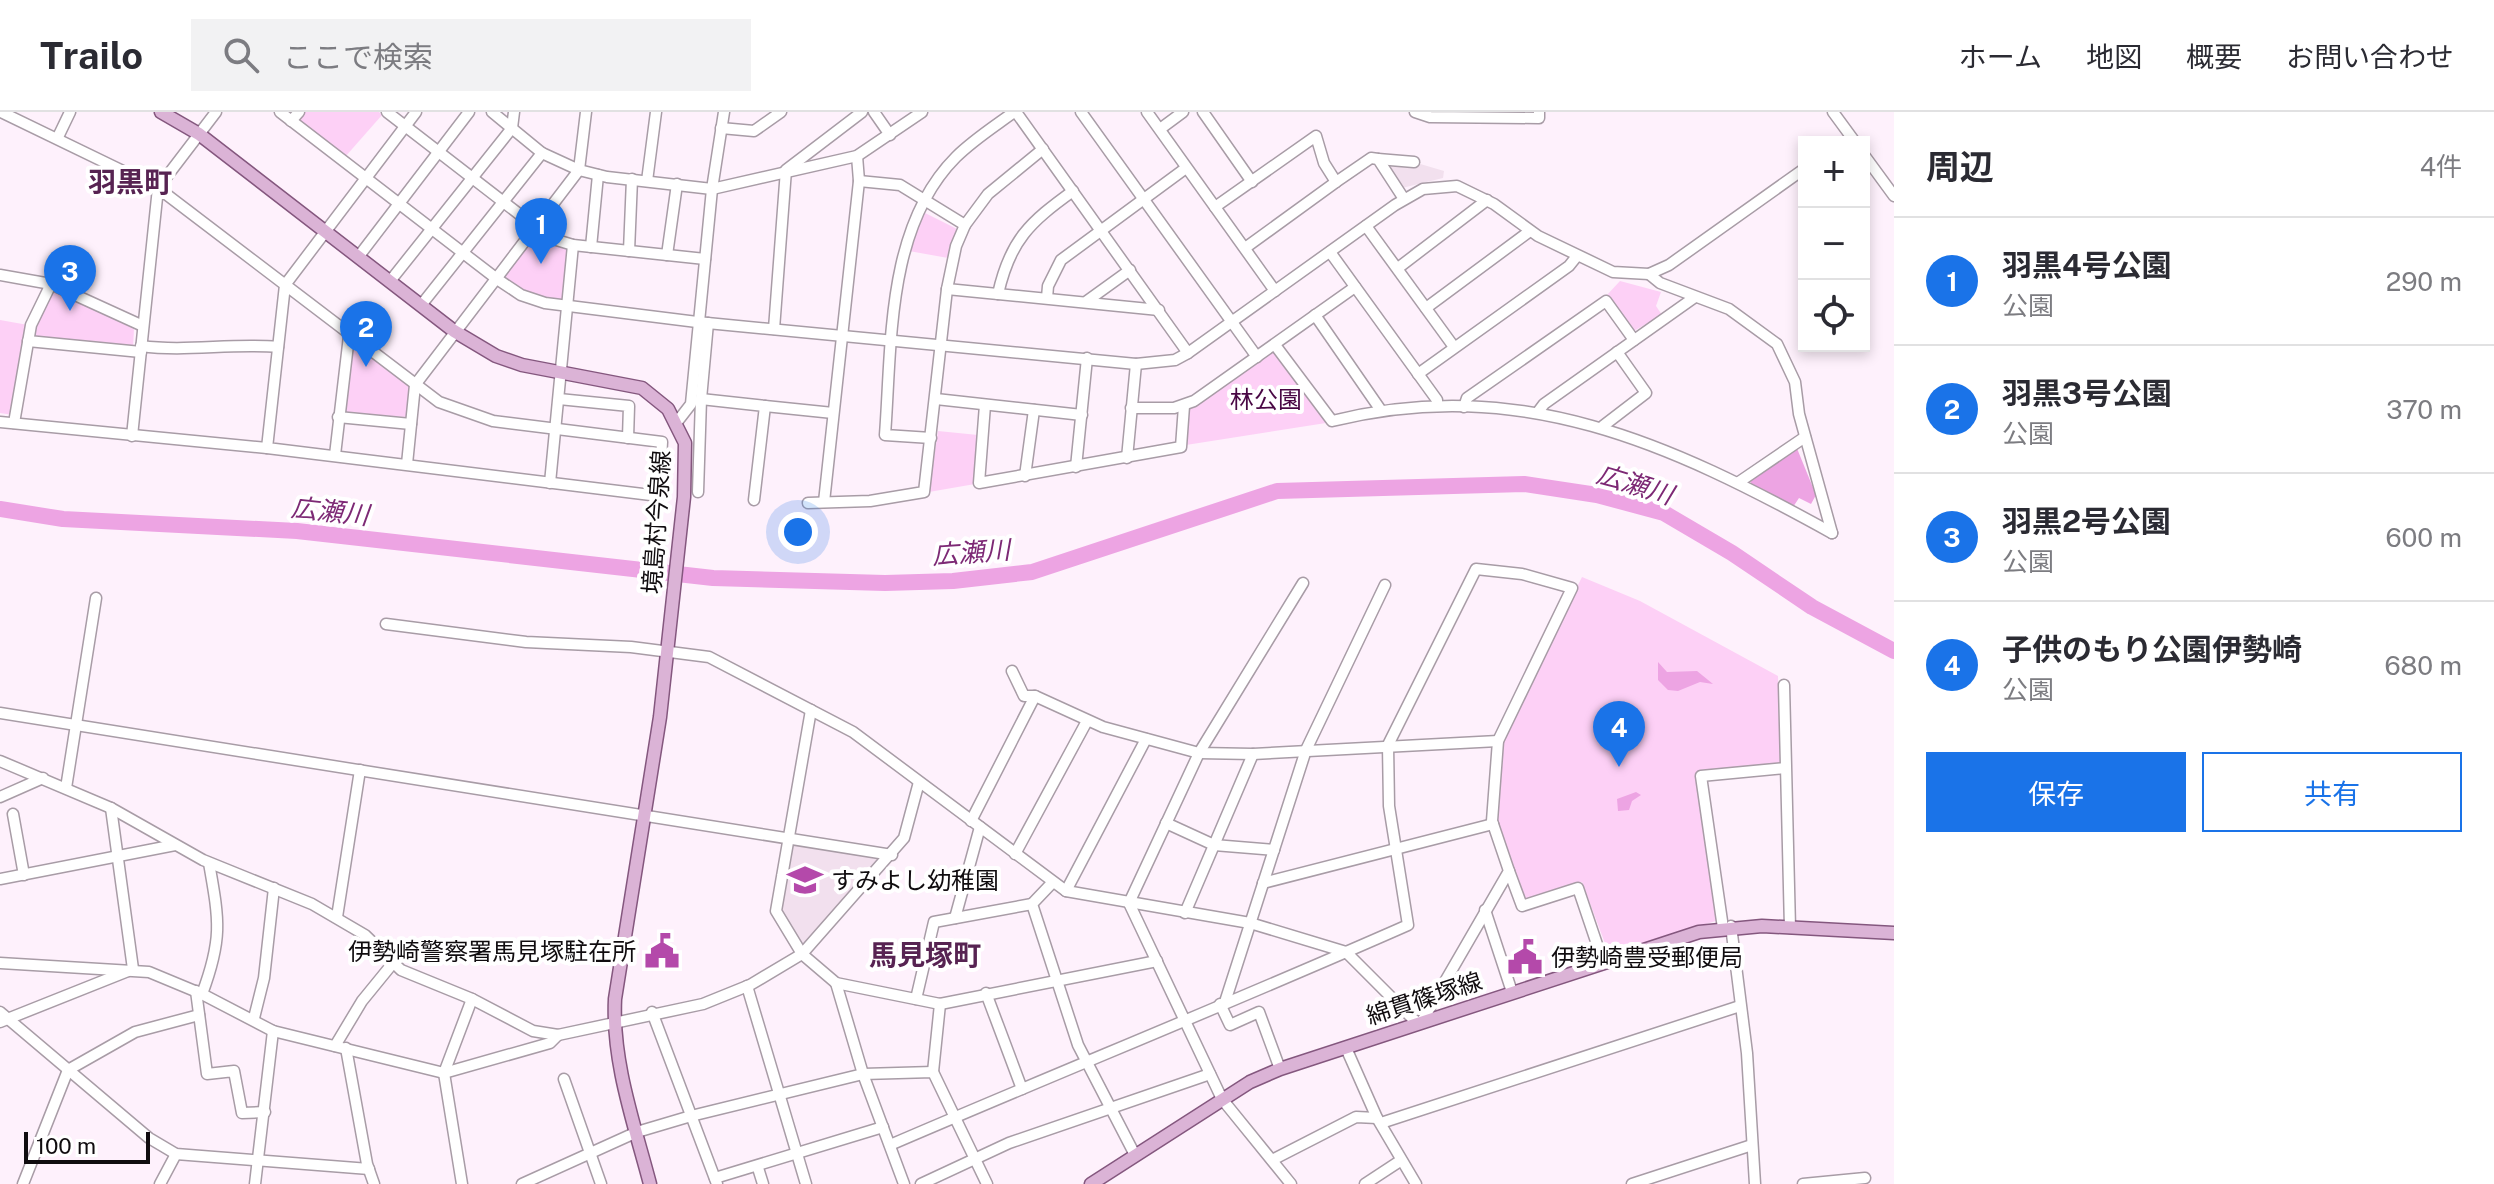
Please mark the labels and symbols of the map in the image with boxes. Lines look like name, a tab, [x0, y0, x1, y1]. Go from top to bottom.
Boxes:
district label: 羽黒町	[88, 165, 172, 198]
pin: 1	[515, 198, 567, 264]
pin: 3	[44, 245, 96, 311]
pin: 2	[340, 301, 392, 367]
park label: 林公園	[1230, 385, 1302, 413]
street label: 境島村今泉線	[637, 449, 675, 595]
water label: 広瀬川	[1593, 458, 1680, 511]
water label: 広瀬川	[290, 492, 373, 531]
your location	[778, 512, 818, 552]
water label: 広瀬川	[931, 534, 1014, 570]
pin: 4	[1593, 701, 1645, 767]
school or university icon: すみよし幼稚園	[786, 861, 824, 899]
place label: すみよし幼稚園	[831, 866, 999, 894]
public building icon: 伊勢崎警察署馬見塚駐在所	[643, 932, 681, 970]
place label: 伊勢崎警察署馬見塚駐在所	[348, 937, 636, 965]
district label: 馬見塚町	[869, 938, 981, 971]
public building icon: 伊勢崎豊受郵便局	[1506, 938, 1544, 976]
place label: 伊勢崎豊受郵便局	[1551, 943, 1743, 971]
street label: 綿貫篠塚線	[1363, 966, 1485, 1030]
scale bar	[24, 1128, 150, 1164]

